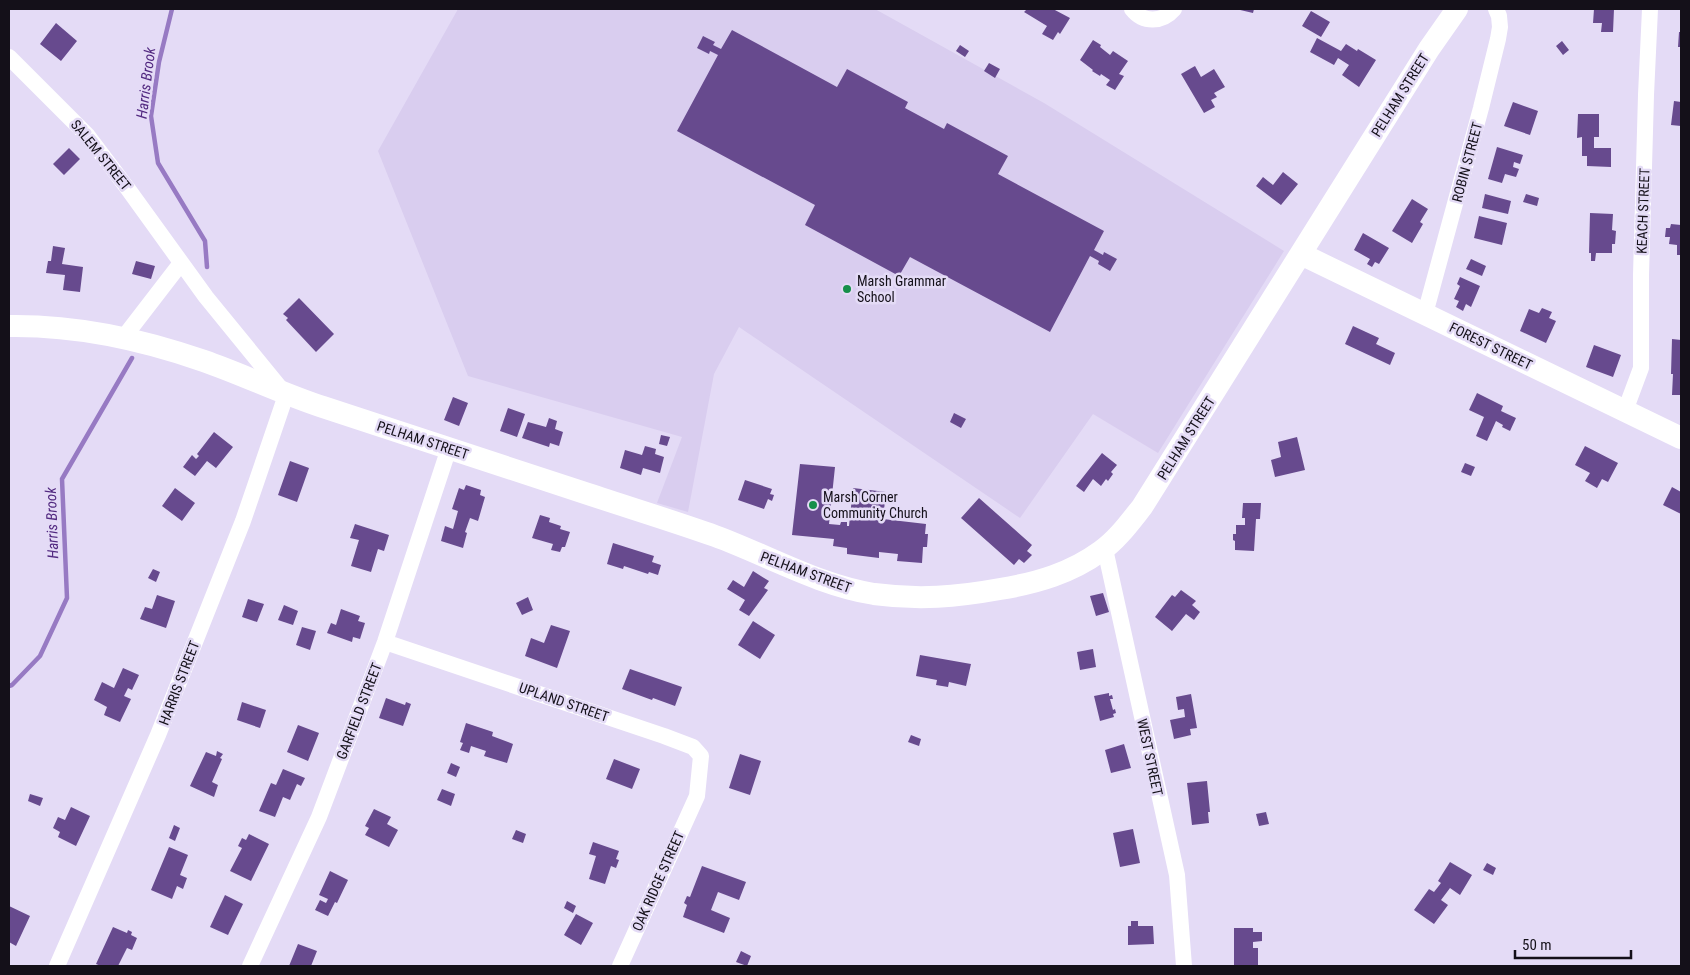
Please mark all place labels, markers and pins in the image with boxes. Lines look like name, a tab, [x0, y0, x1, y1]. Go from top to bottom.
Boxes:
place label: Marsh Grammar School	[857, 273, 946, 305]
marker: Marsh Grammar School	[841, 283, 853, 295]
place label: Marsh Corner Community Church	[823, 489, 928, 521]
marker: Marsh Corner Community Church	[807, 499, 819, 511]

